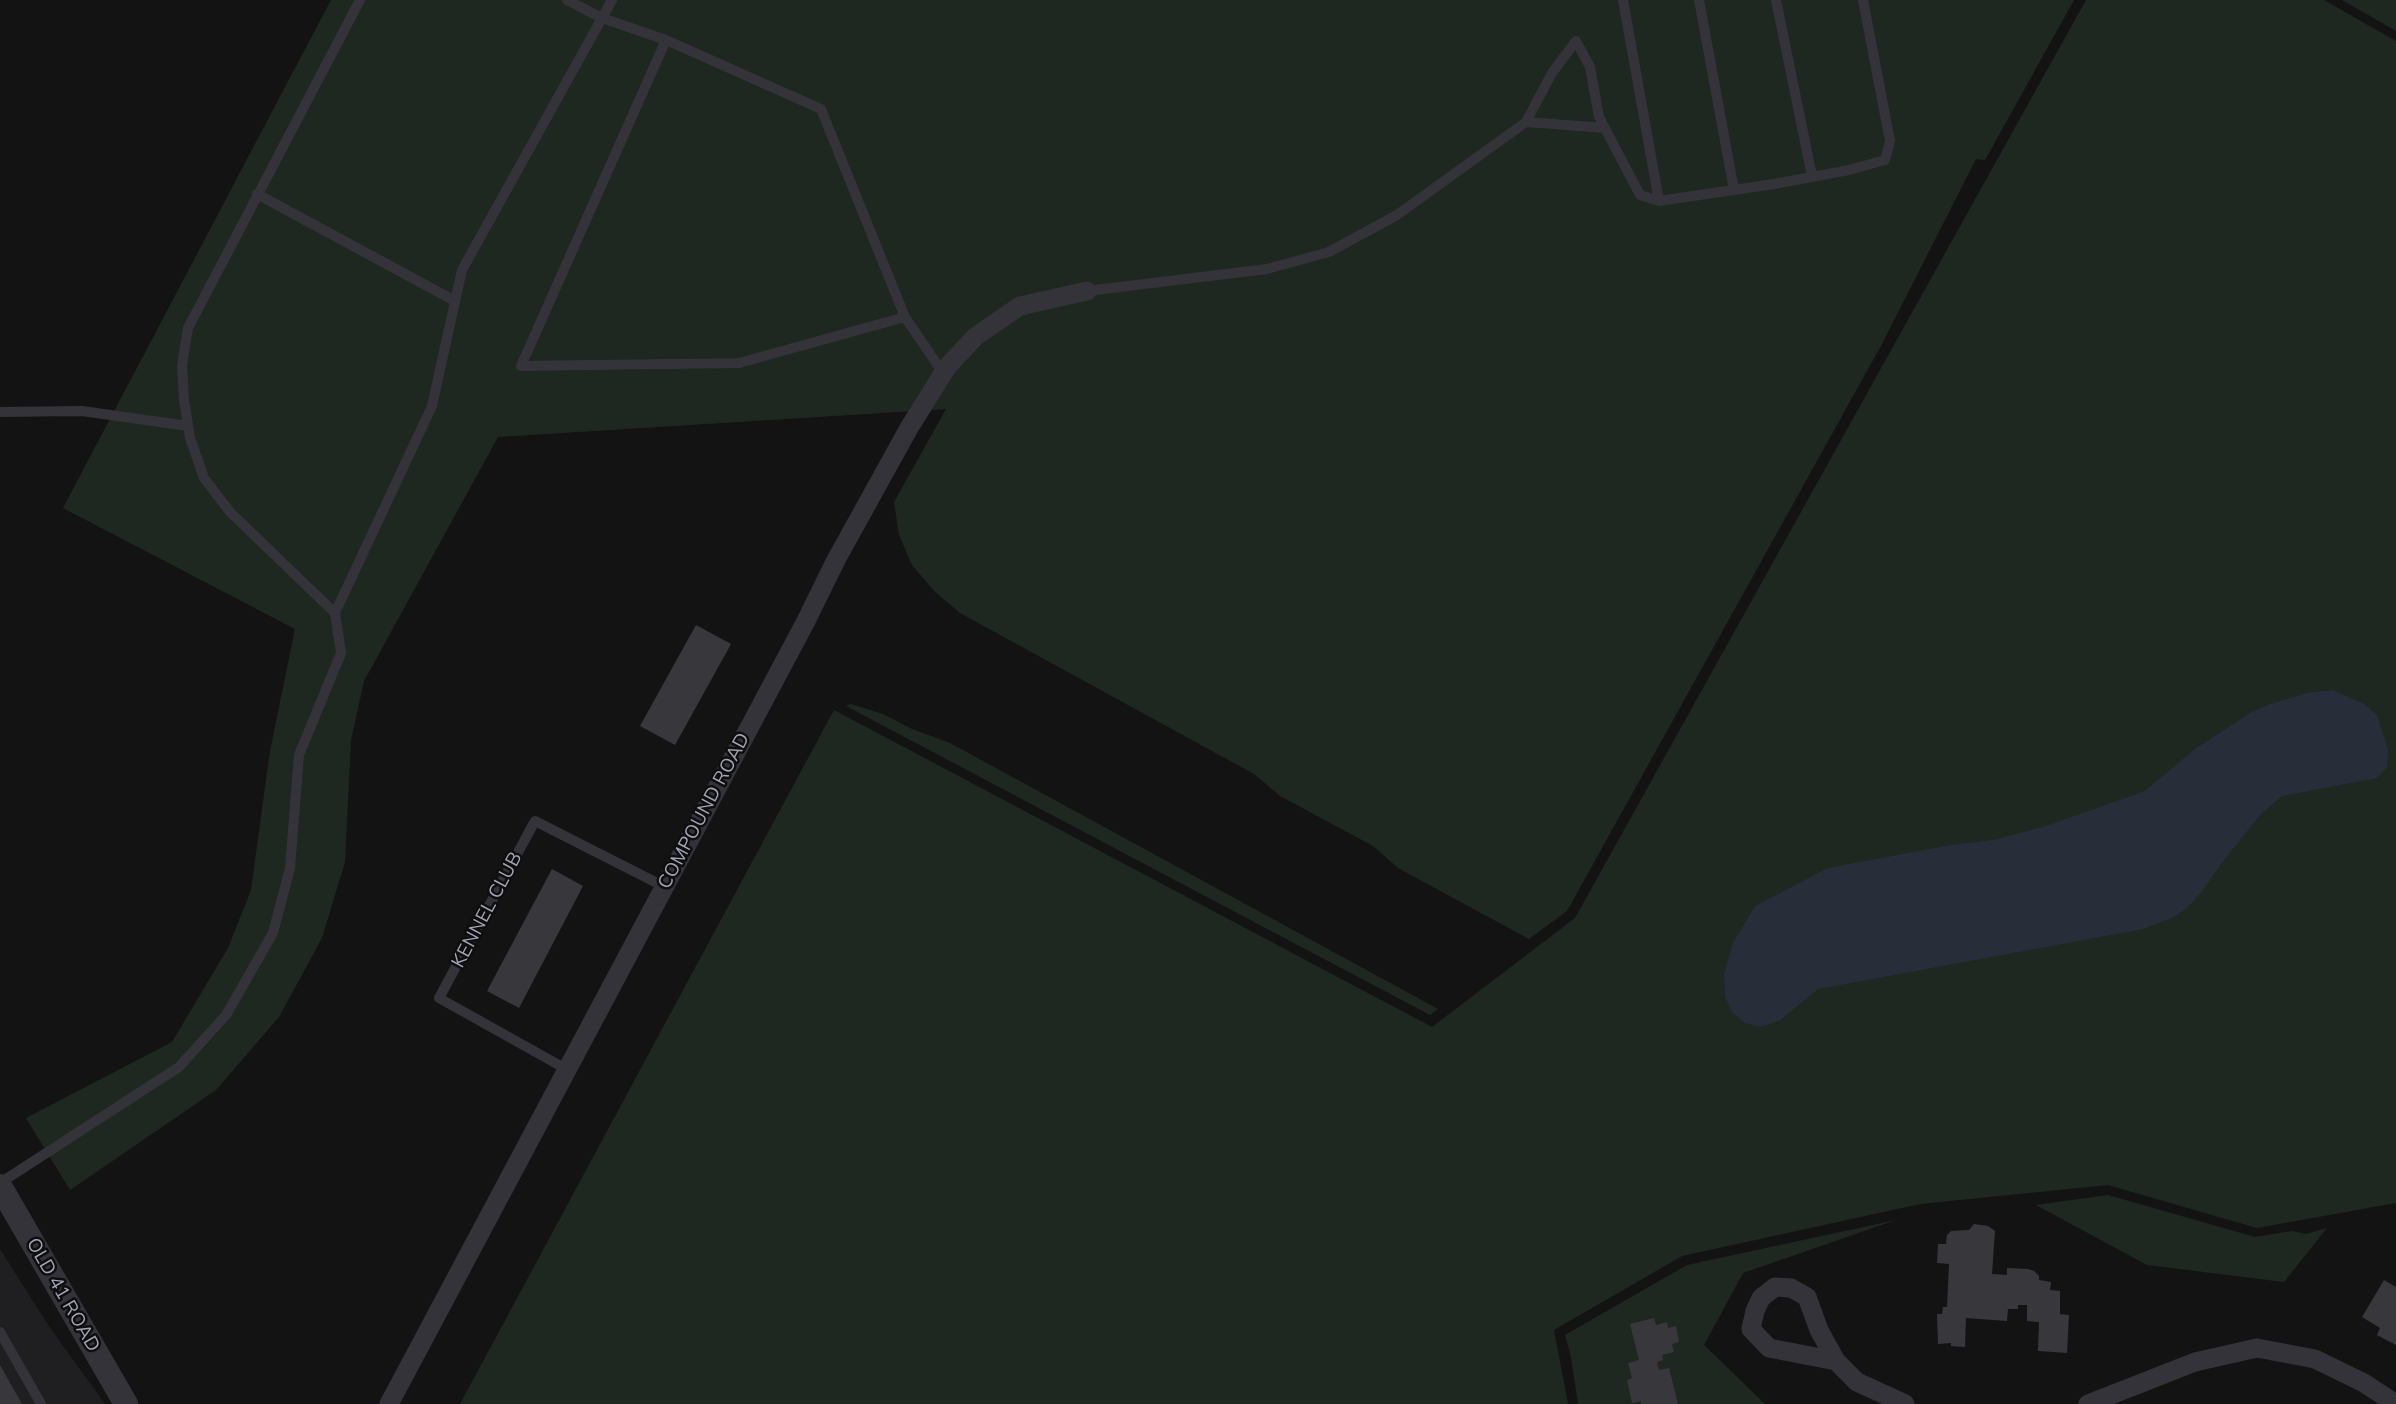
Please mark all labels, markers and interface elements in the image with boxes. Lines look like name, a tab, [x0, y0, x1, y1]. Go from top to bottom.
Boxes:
street label: COMPOUND ROAD	[653, 729, 755, 893]
street label: KENNEL CLUB	[447, 848, 527, 972]
street label: OLD 41 ROAD	[21, 1234, 105, 1356]

